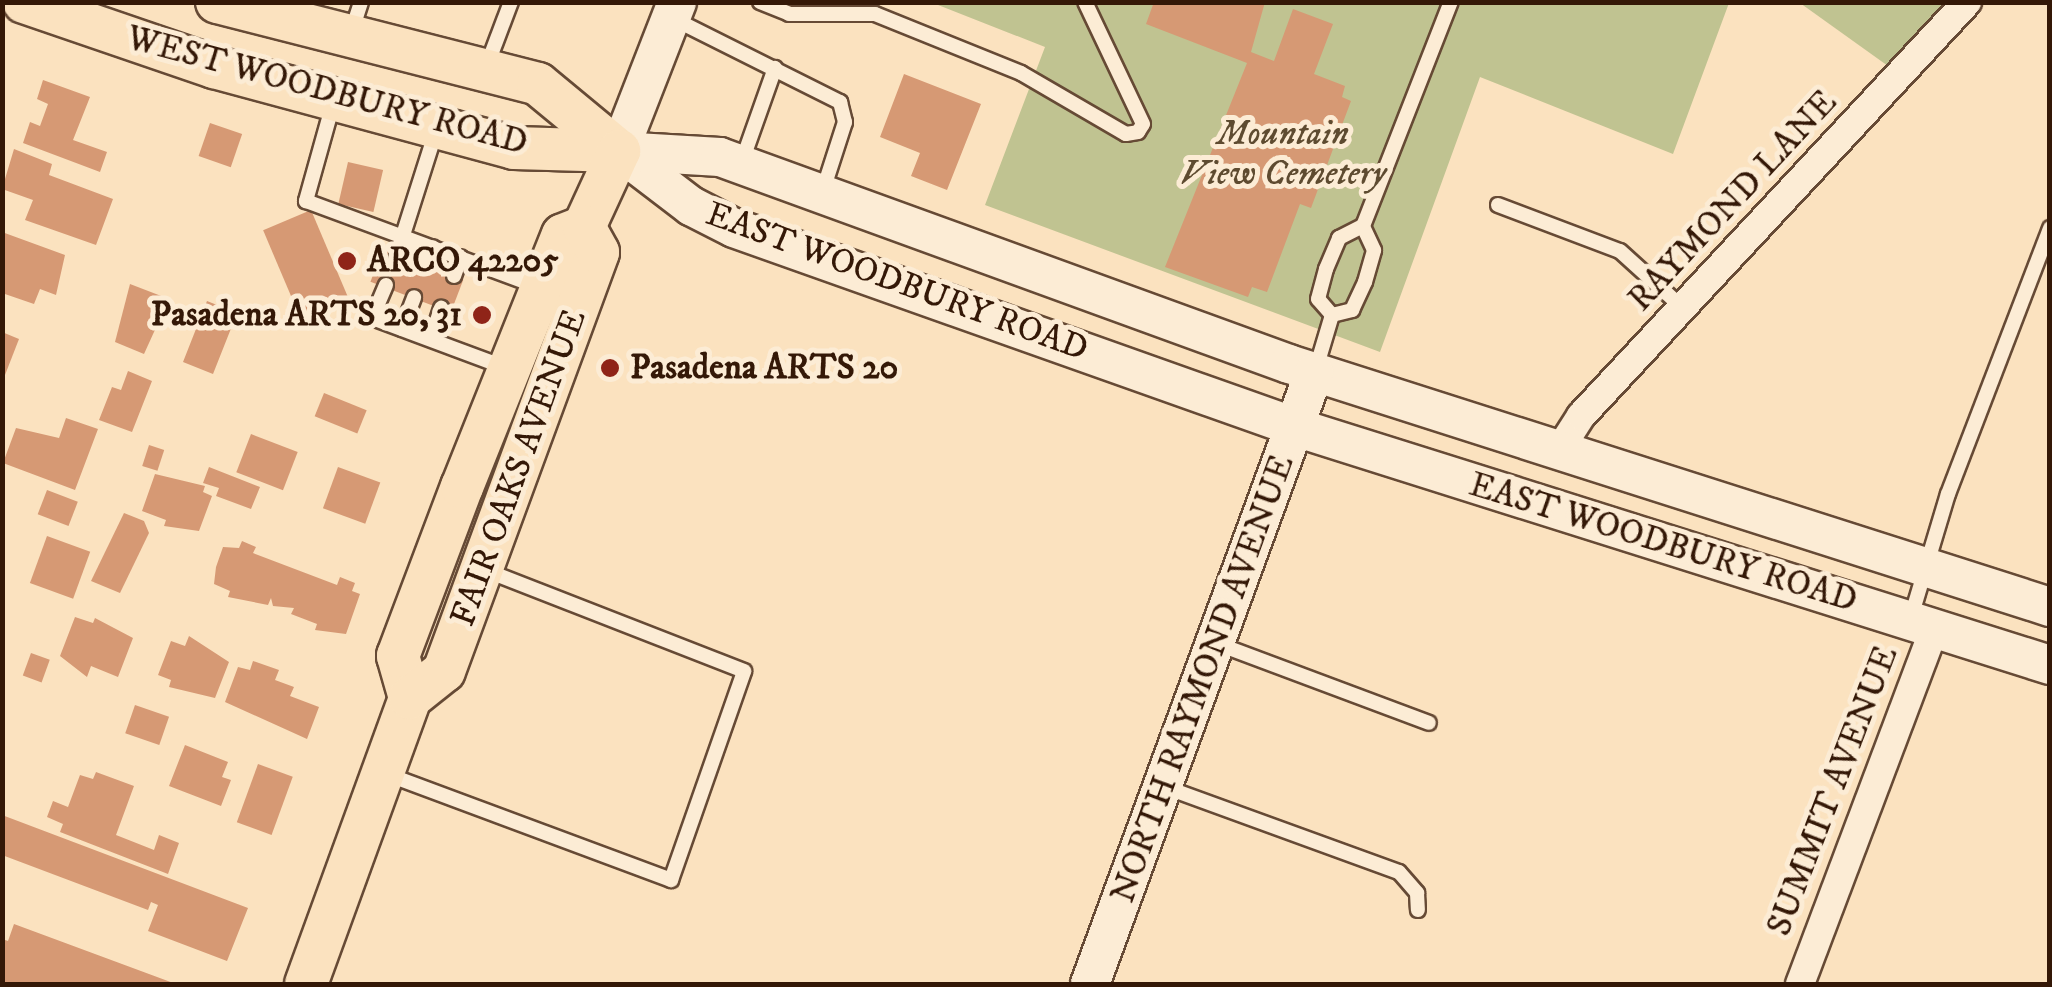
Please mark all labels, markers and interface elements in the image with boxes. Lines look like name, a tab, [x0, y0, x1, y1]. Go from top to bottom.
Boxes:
street label: WEST WOODBURY ROAD	[122, 17, 532, 165]
street label: RAYMOND LANE	[1620, 82, 1846, 320]
park label: Mountain View Cemetery	[1180, 113, 1386, 195]
street label: EAST WOODBURY ROAD	[700, 193, 1094, 371]
place label: ARCO 42205	[367, 240, 559, 282]
marker: ARCO 42205	[336, 250, 358, 272]
place label: Pasadena ARTS 20, 31	[151, 294, 462, 336]
street label: FAIR OAKS AVENUE	[442, 304, 596, 632]
marker: Pasadena ARTS 20, 31	[471, 304, 493, 326]
place label: Pasadena ARTS 20	[630, 347, 898, 389]
marker: Pasadena ARTS 20	[599, 357, 621, 379]
street label: NORTH RAYMOND AVENUE	[1102, 449, 1304, 909]
street label: EAST WOODBURY ROAD	[1464, 464, 1862, 622]
street label: SUMMIT AVENUE	[1758, 640, 1908, 942]

